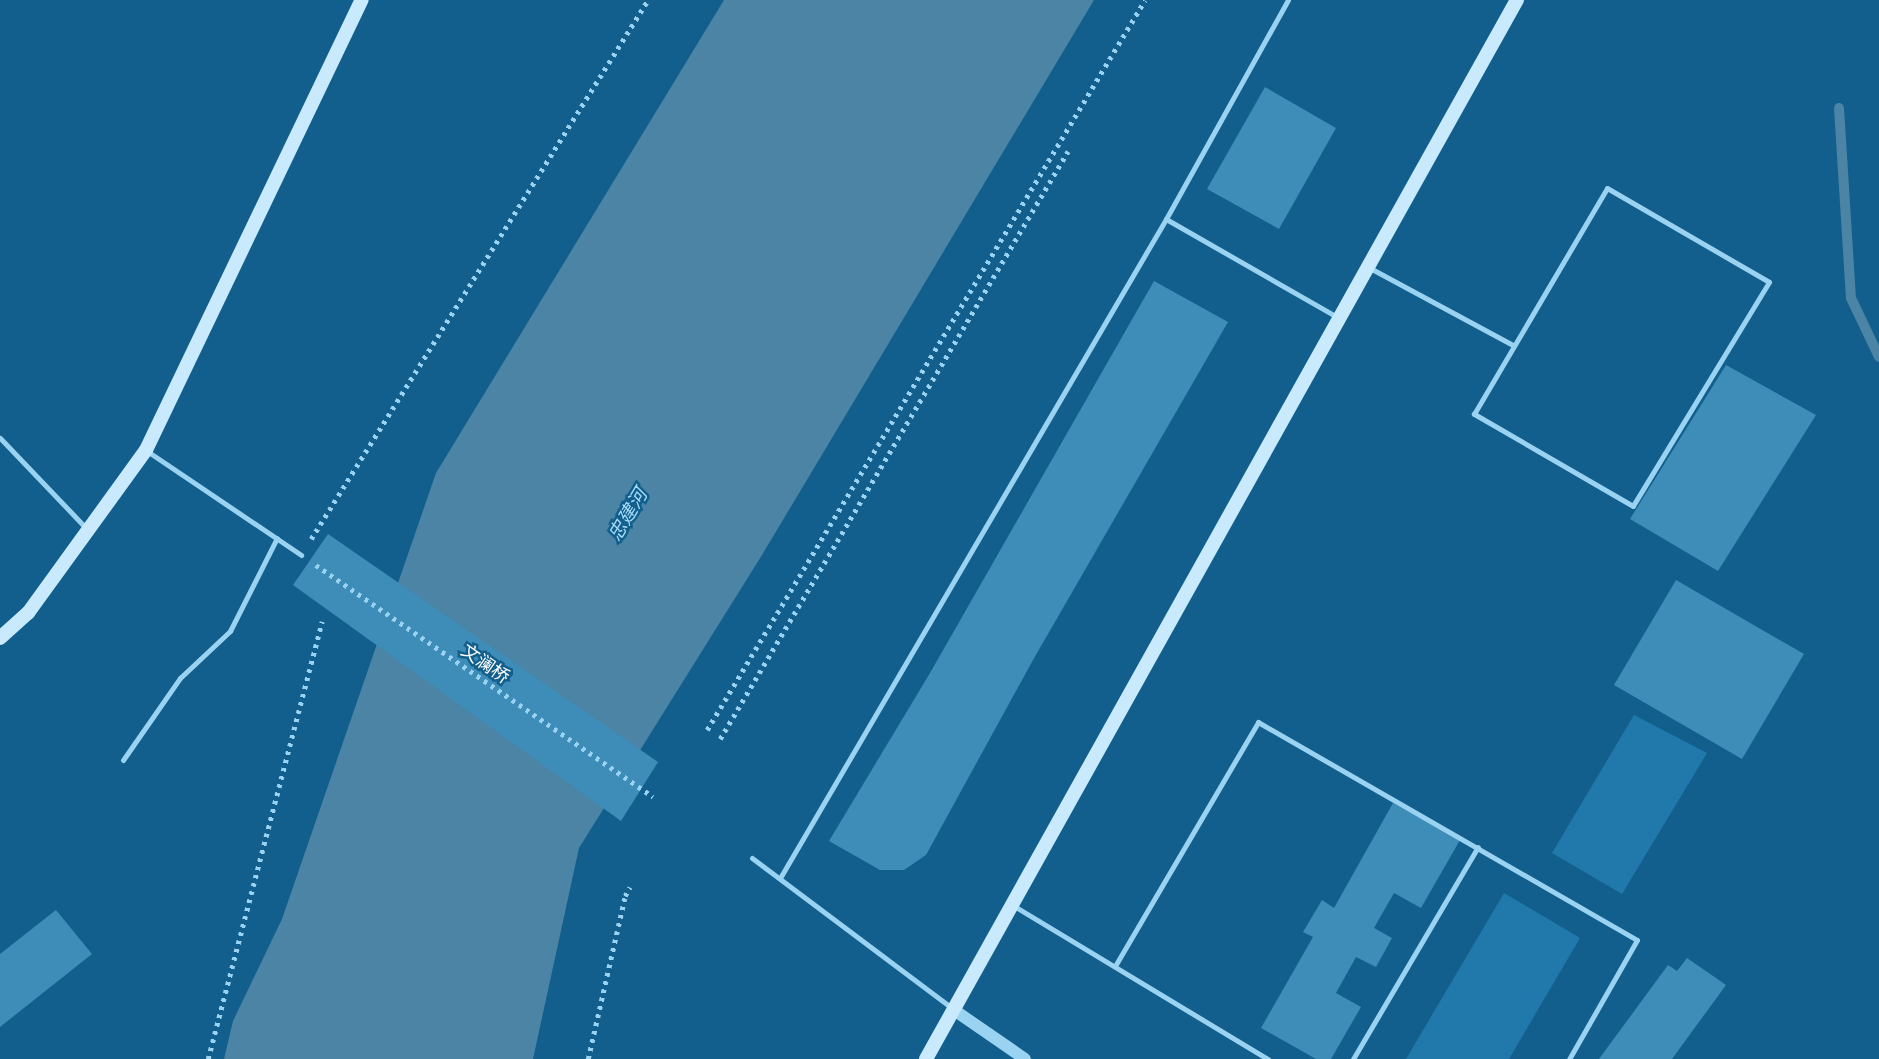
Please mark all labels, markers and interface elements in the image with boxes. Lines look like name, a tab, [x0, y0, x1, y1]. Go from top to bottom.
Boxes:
water label: 忠建河	[604, 485, 652, 545]
street label: 文澜桥	[457, 640, 513, 688]

